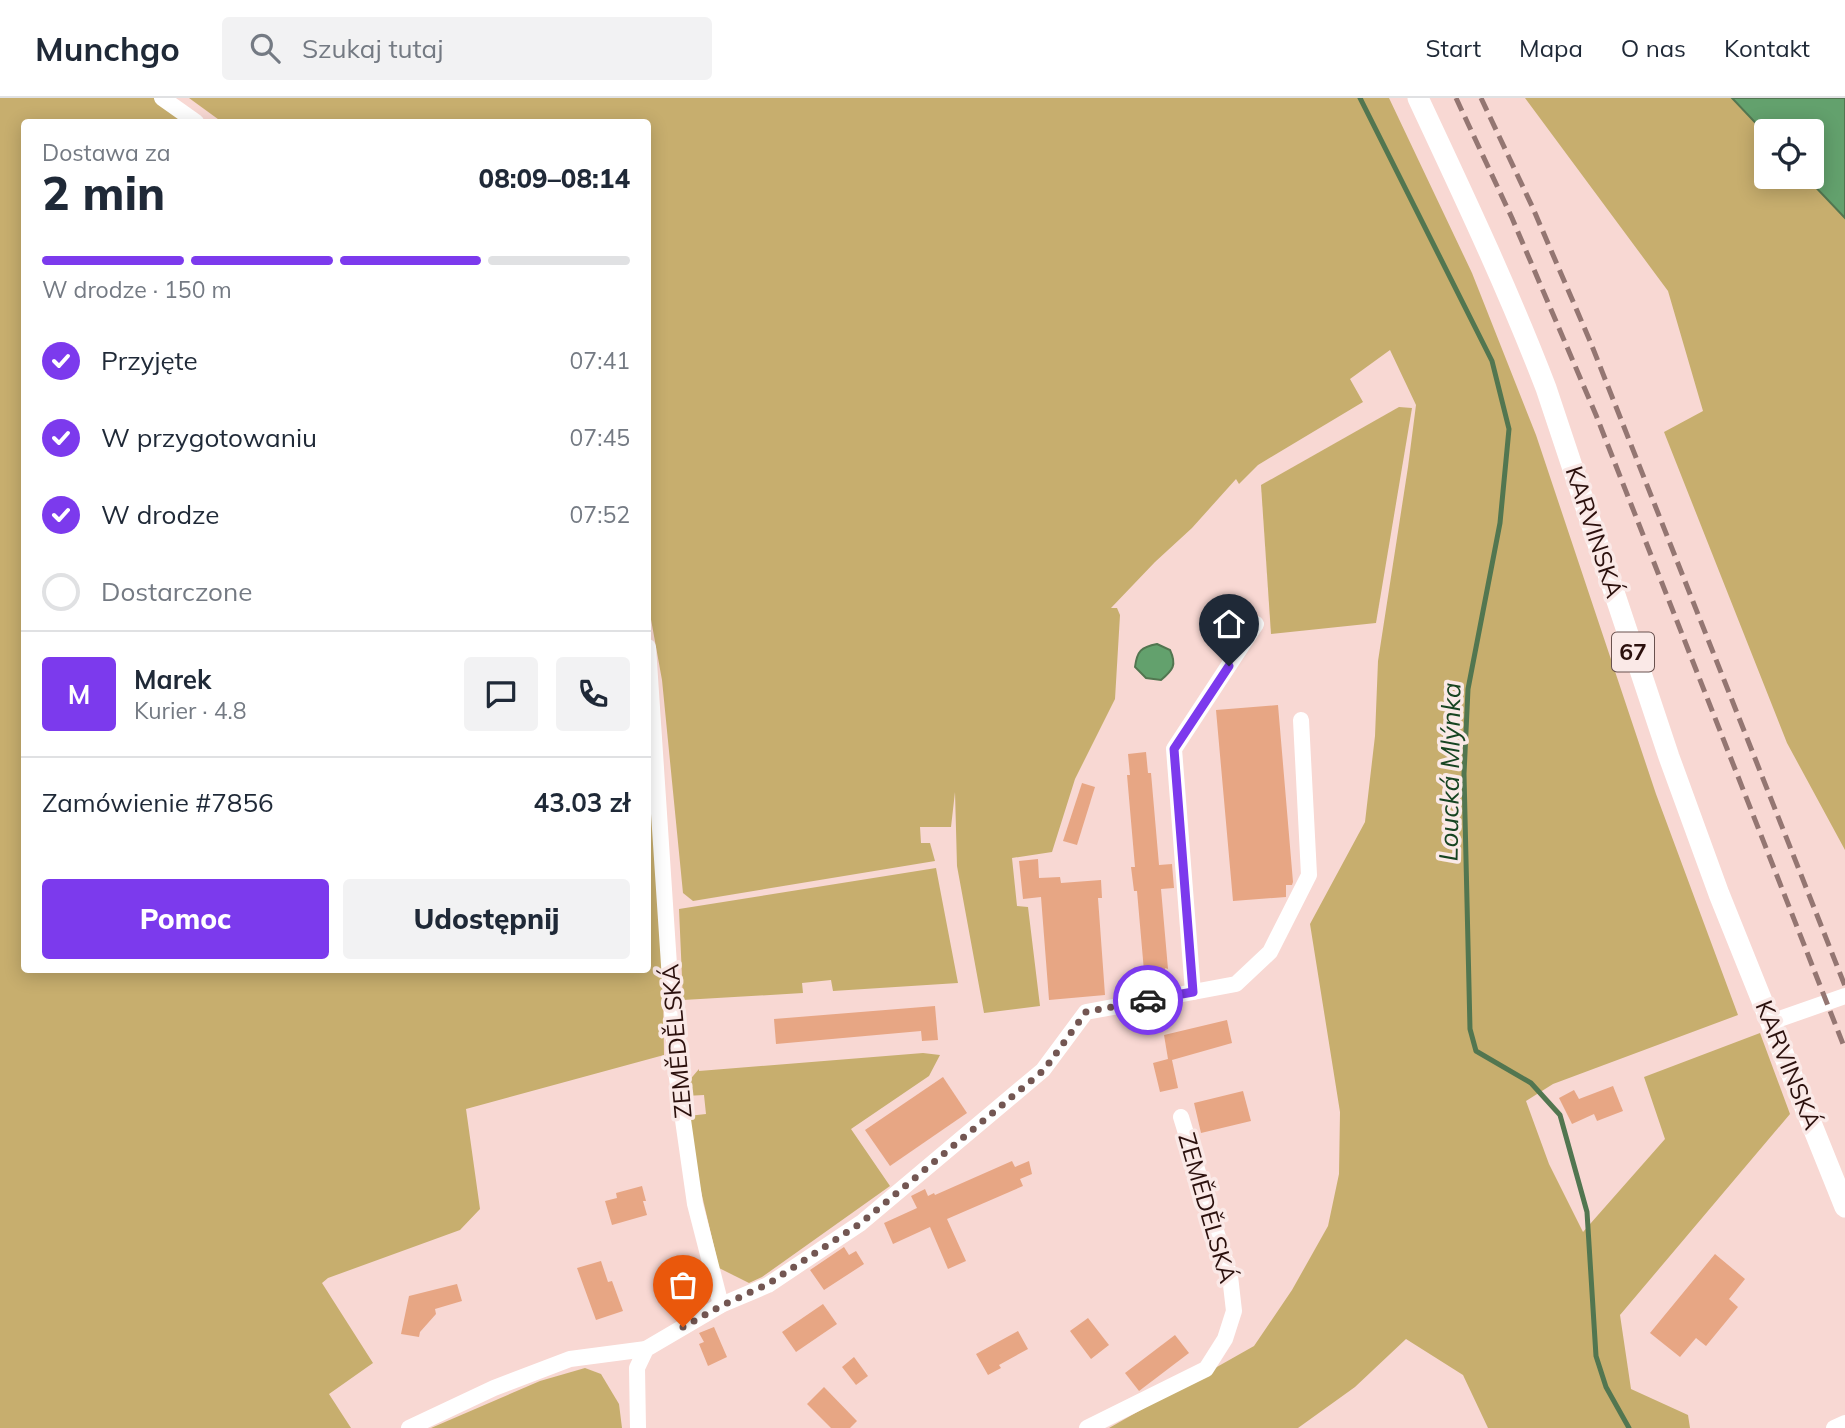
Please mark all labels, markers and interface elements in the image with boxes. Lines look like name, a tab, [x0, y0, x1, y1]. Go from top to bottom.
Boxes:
search box	[222, 17, 712, 80]
text: Munchgo	[35, 28, 180, 69]
icon: search	[246, 29, 284, 67]
text: Szukaj tutaj	[302, 32, 443, 65]
text: Start	[1426, 33, 1481, 63]
text: Mapa	[1519, 33, 1583, 63]
text: O nas	[1621, 33, 1686, 63]
text: Kontakt	[1724, 33, 1810, 63]
map controls	[1754, 119, 1824, 189]
button: locate	[1754, 119, 1824, 189]
text: Dostawa za	[42, 138, 171, 167]
text: 08:09–08:14	[479, 162, 630, 195]
text: 2 min	[42, 164, 165, 222]
text: W drodze · 150 m	[42, 275, 232, 304]
icon: check	[42, 342, 80, 380]
text: Przyjęte	[101, 344, 198, 377]
text: 07:41	[570, 346, 630, 375]
icon: check	[42, 419, 80, 457]
text: W przygotowaniu	[101, 421, 317, 454]
text: 07:45	[570, 423, 630, 452]
street label: KARVINSKÁ	[1560, 462, 1630, 602]
icon: check	[42, 496, 80, 534]
text: W drodze	[101, 498, 219, 531]
text: 07:52	[570, 500, 630, 529]
text: Dostarczone	[101, 575, 252, 608]
pin	[1199, 594, 1259, 666]
icon: home	[1210, 605, 1248, 643]
road number: 67	[1612, 632, 1654, 672]
button: chat	[464, 657, 538, 731]
button: phone	[556, 657, 630, 731]
text: Marek	[134, 663, 211, 696]
text: M	[68, 678, 90, 711]
water label: Loucká Mlýnka	[1431, 682, 1468, 862]
text: Kurier · 4.8	[134, 696, 246, 725]
text: Zamówienie #7856	[42, 786, 274, 819]
text: 43.03 zł	[534, 786, 630, 819]
button: Pomoc	[42, 879, 329, 959]
button: Udostępnij	[343, 879, 630, 959]
street label: ZEMĚDĚLSKÁ	[654, 962, 698, 1120]
courier	[1113, 965, 1183, 1035]
icon: car	[1129, 981, 1167, 1019]
street label: KARVINSKÁ	[1749, 996, 1829, 1134]
street label: ZEMĚDĚLSKÁ	[1172, 1129, 1244, 1287]
pin	[653, 1255, 713, 1327]
icon: bag	[664, 1266, 702, 1304]

